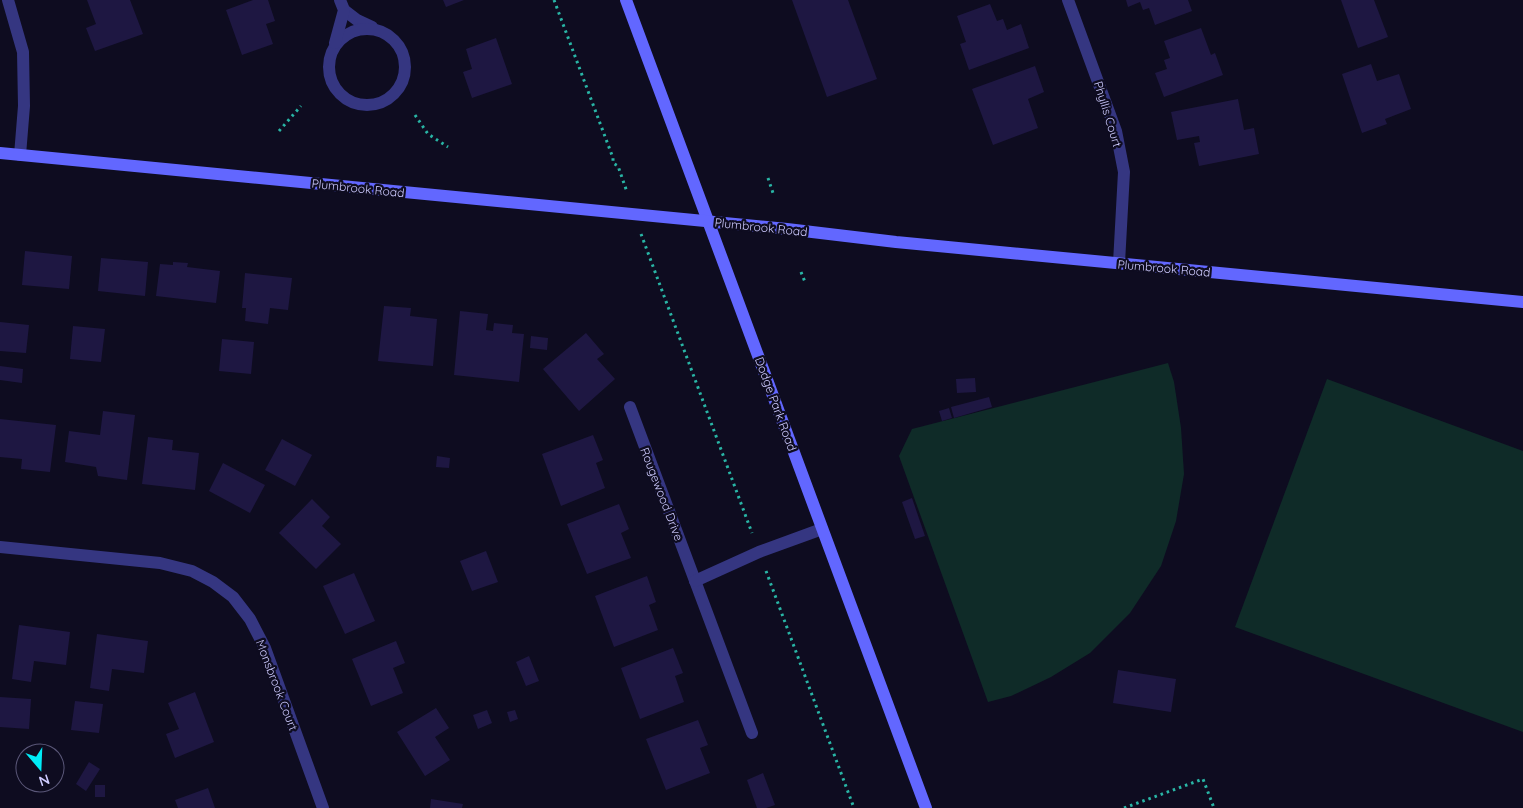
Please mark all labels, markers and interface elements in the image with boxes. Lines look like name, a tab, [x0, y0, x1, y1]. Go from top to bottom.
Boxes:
street label: Phyllis Court	[1091, 79, 1125, 149]
street label: Plumbrook Road	[311, 176, 405, 200]
street label: Plumbrook Road	[714, 215, 808, 239]
street label: Plumbrook Road	[1117, 256, 1211, 280]
street label: Dodge Park Road	[752, 355, 800, 453]
street label: Rougewood Drive	[637, 445, 687, 543]
street label: Monsbrook Court	[253, 637, 301, 733]
north arrow	[15, 743, 65, 793]
text: N	[36, 770, 52, 790]

